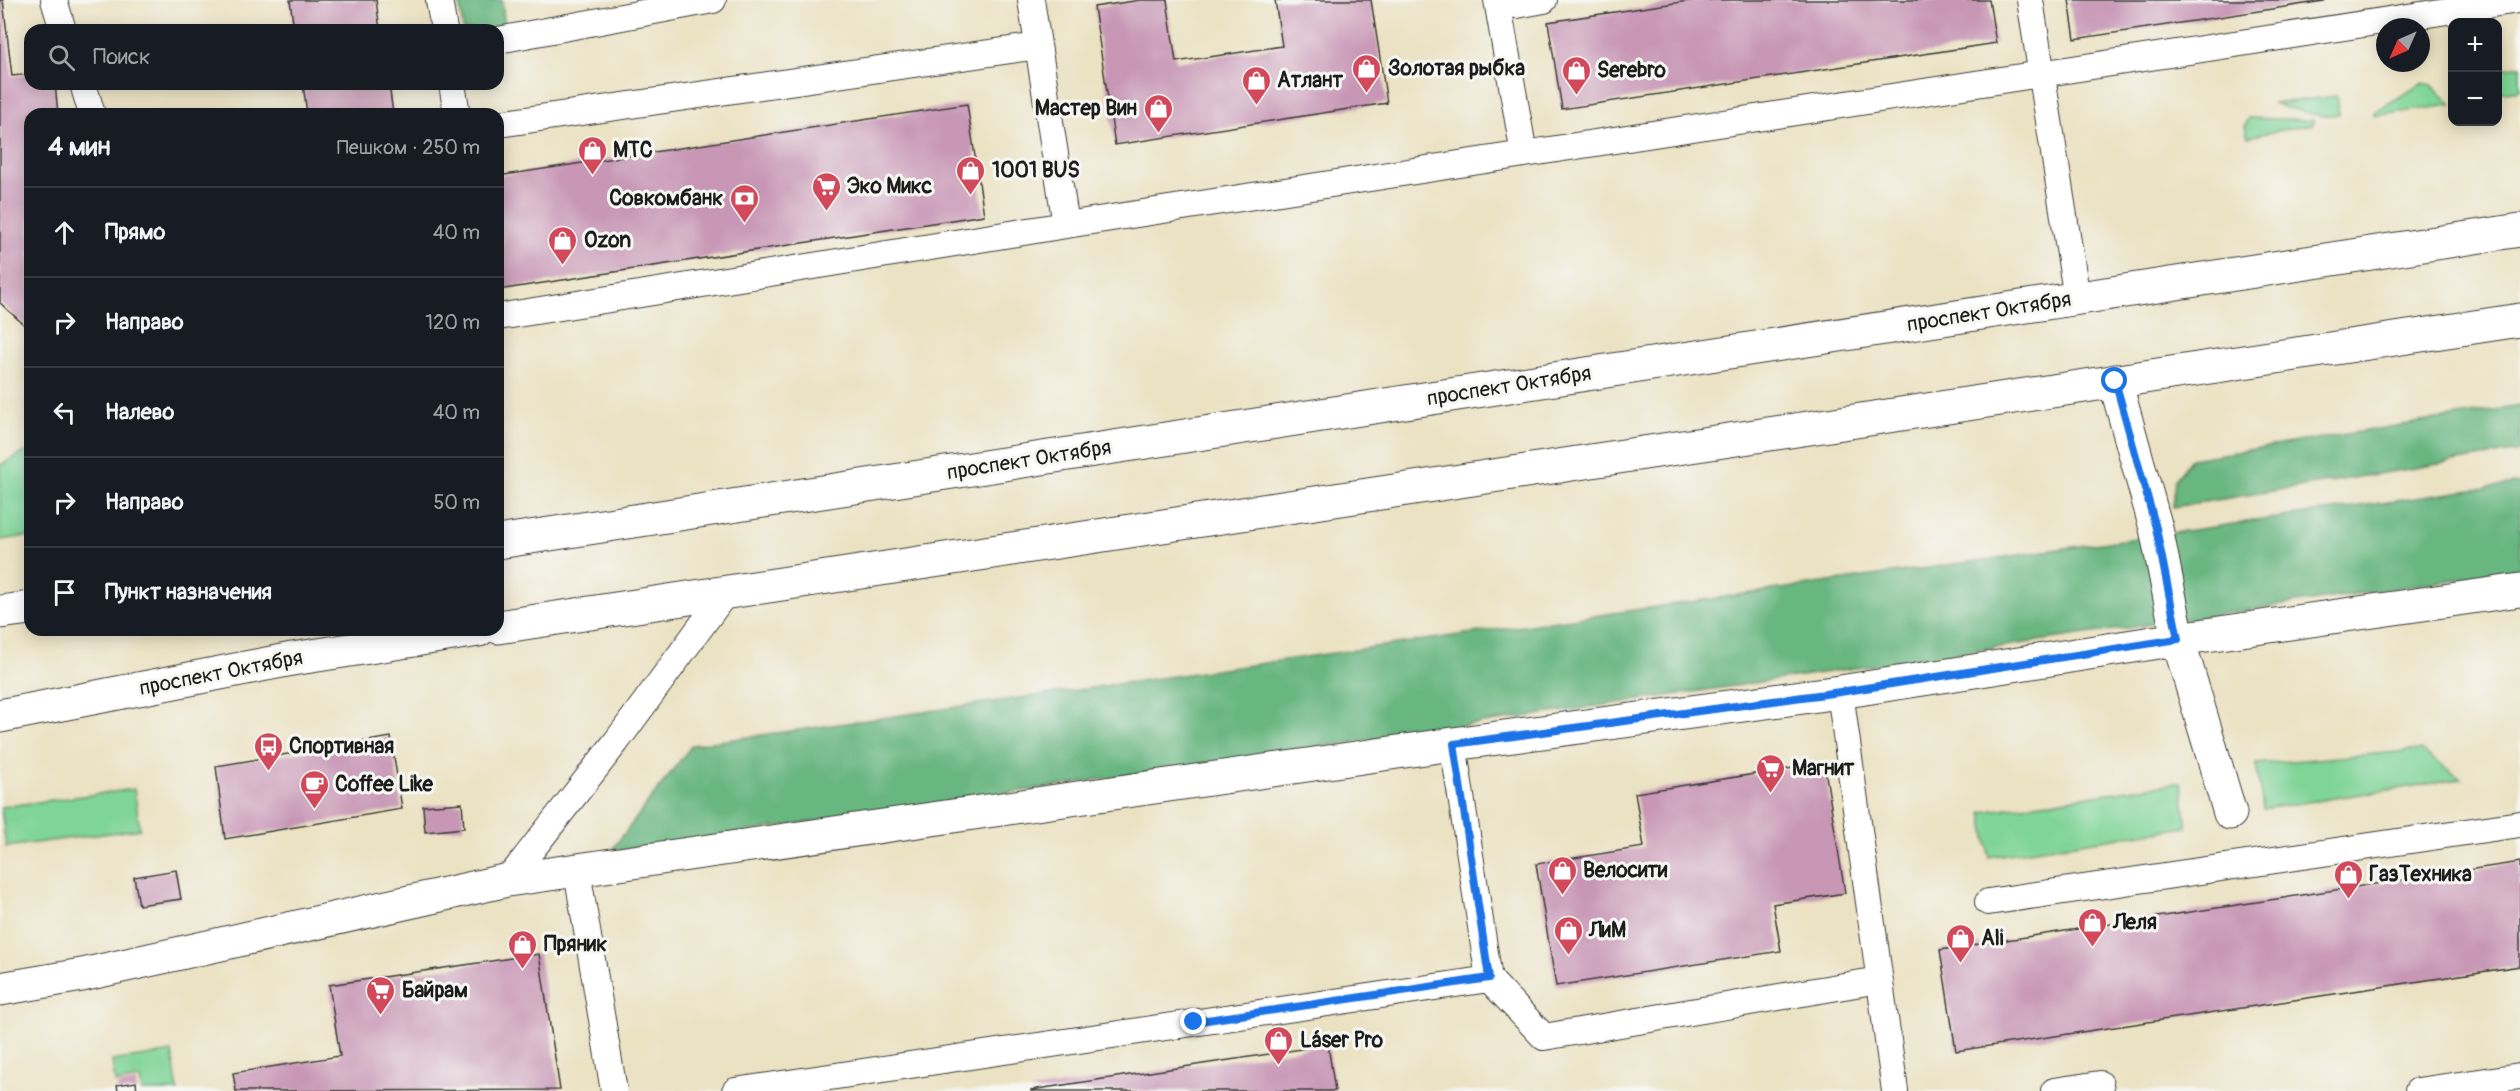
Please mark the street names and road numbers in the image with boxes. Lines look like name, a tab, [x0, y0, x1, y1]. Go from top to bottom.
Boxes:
street label: проспект Октября	[1905, 286, 2073, 338]
street label: проспект Октября	[1425, 360, 1593, 412]
street label: проспект Октября	[945, 434, 1113, 486]
street label: проспект Октября	[137, 644, 305, 702]

